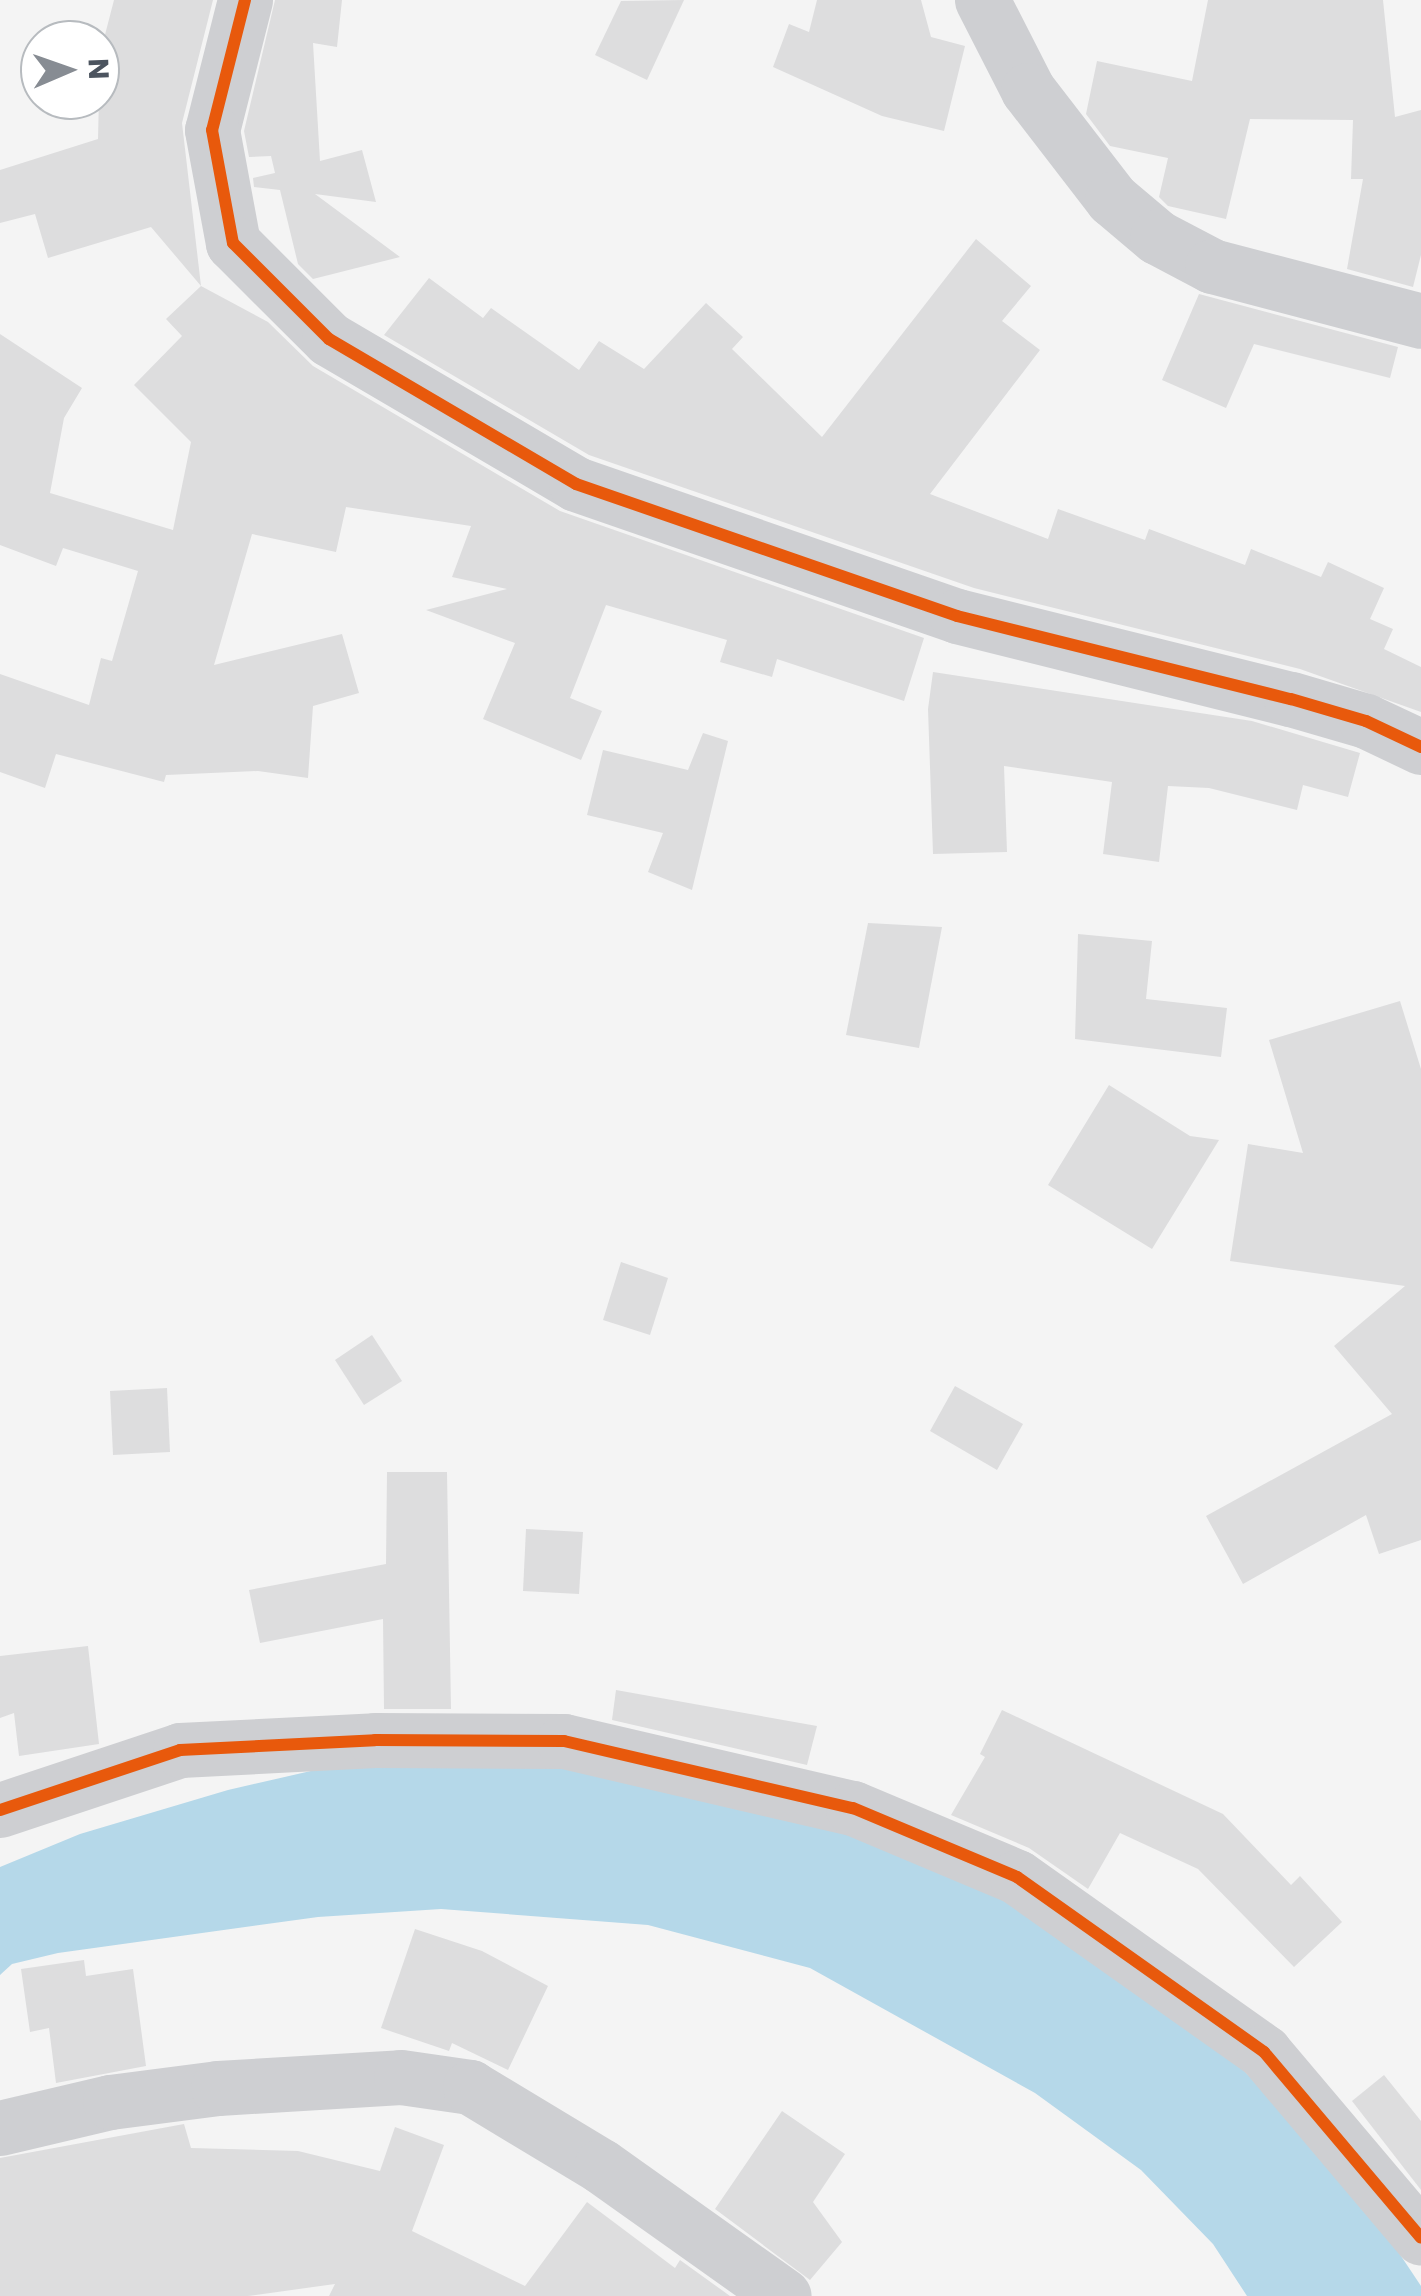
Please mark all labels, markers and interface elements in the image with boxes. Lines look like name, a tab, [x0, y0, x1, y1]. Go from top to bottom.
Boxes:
north arrow	[20, 20, 120, 120]
text: N	[79, 58, 118, 80]

